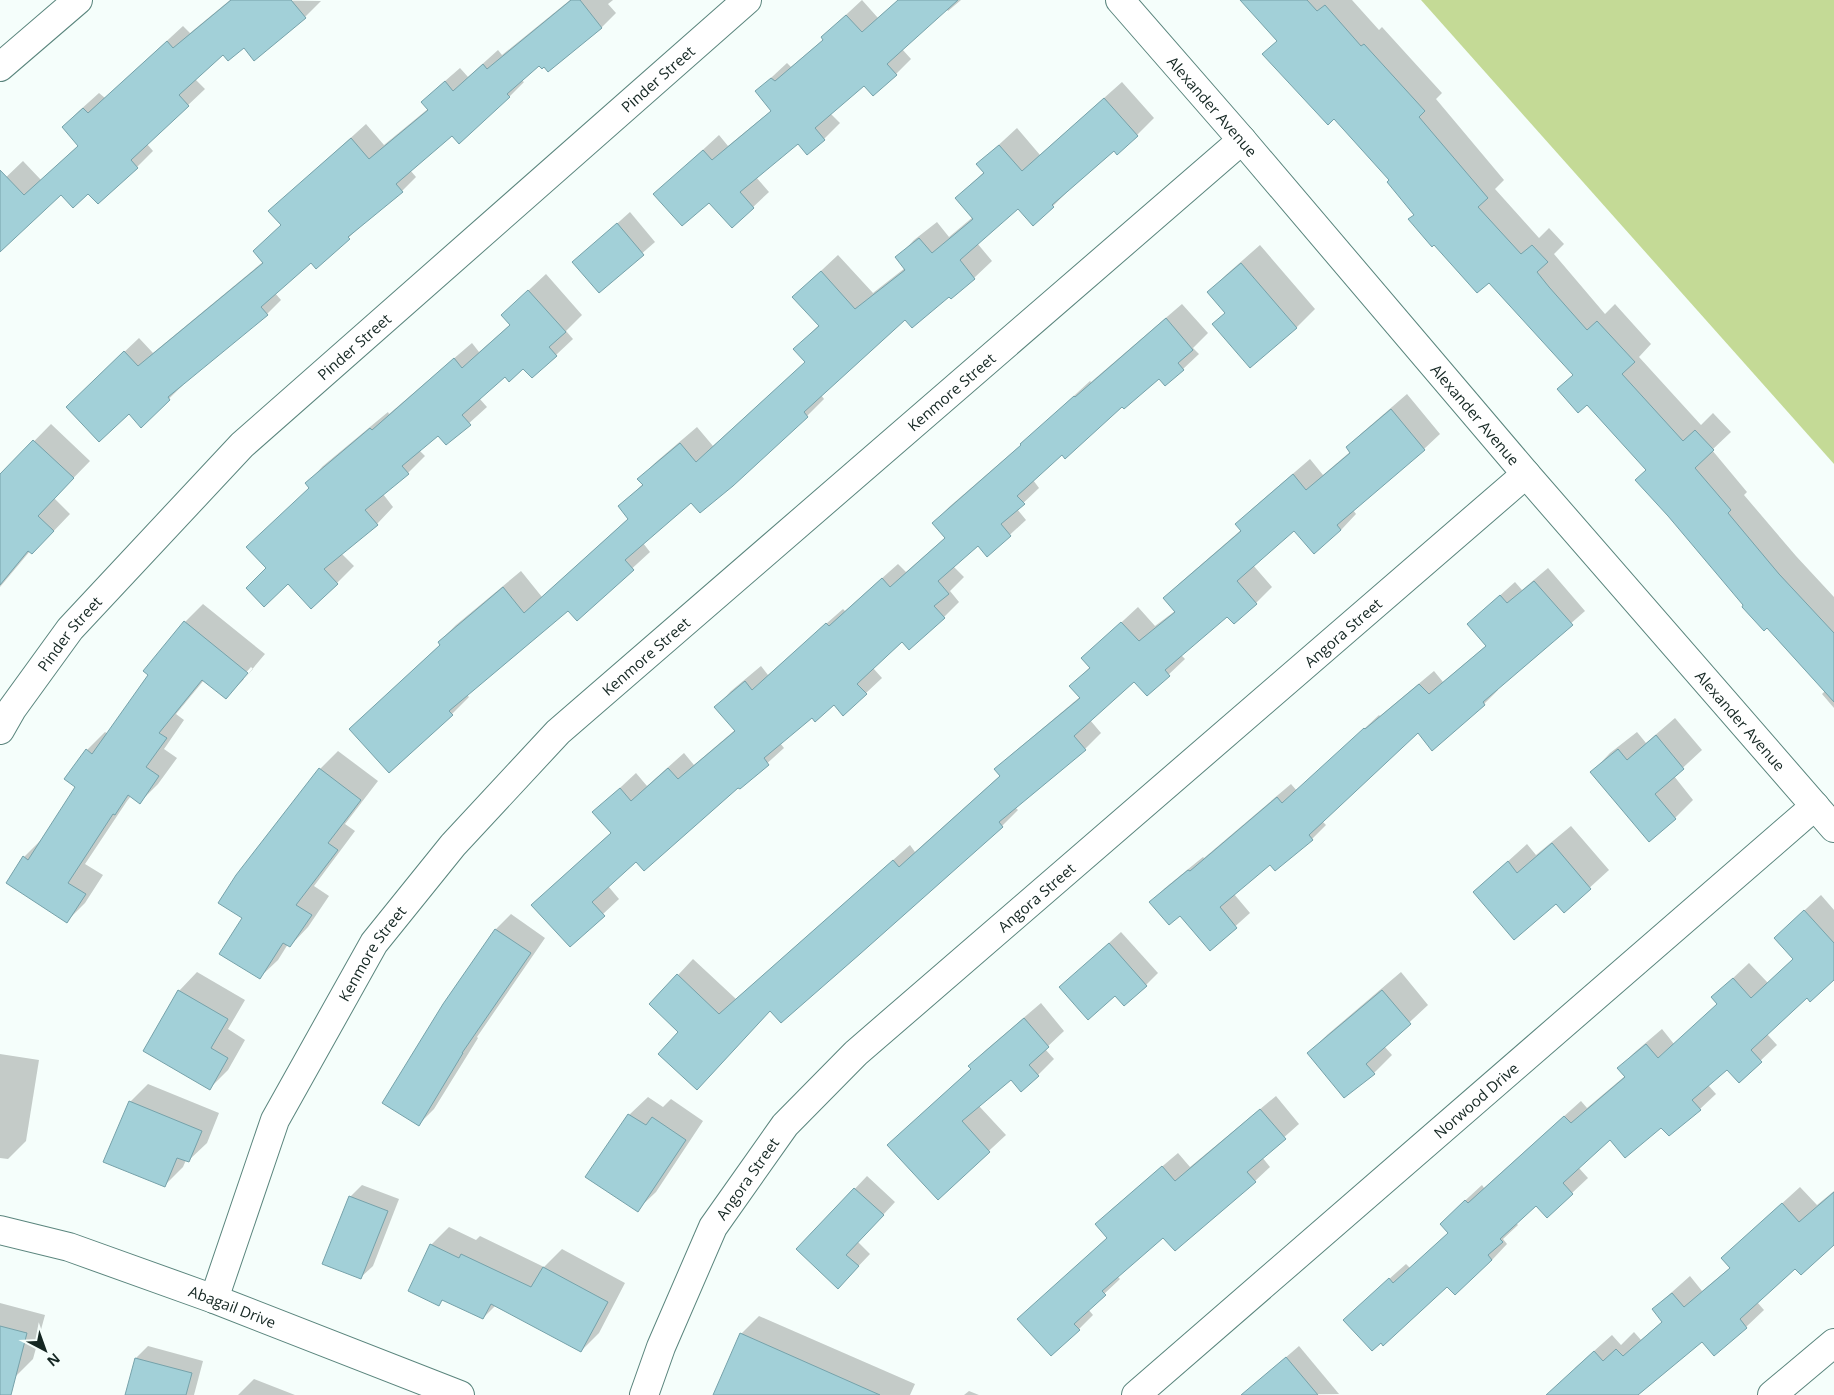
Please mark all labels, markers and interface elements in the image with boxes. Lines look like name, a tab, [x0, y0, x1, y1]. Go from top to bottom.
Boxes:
street label: Pinder Street	[617, 41, 699, 116]
street label: Alexander Avenue	[1163, 52, 1262, 161]
street label: Pinder Street	[313, 309, 395, 384]
street label: Kenmore Street	[903, 348, 999, 435]
street label: Alexander Avenue	[1427, 360, 1524, 469]
street label: Pinder Street	[33, 592, 106, 675]
street label: Angora Street	[1300, 593, 1386, 671]
street label: Kenmore Street	[597, 612, 694, 700]
street label: Alexander Avenue	[1691, 666, 1790, 775]
street label: Angora Street	[993, 858, 1079, 936]
street label: Kenmore Street	[334, 902, 410, 1005]
street label: Norwood Drive	[1429, 1058, 1523, 1142]
street label: Angora Street	[711, 1133, 783, 1224]
street label: Abagail Drive	[186, 1281, 279, 1332]
north arrow	[20, 1325, 70, 1375]
text: N	[43, 1349, 64, 1371]

